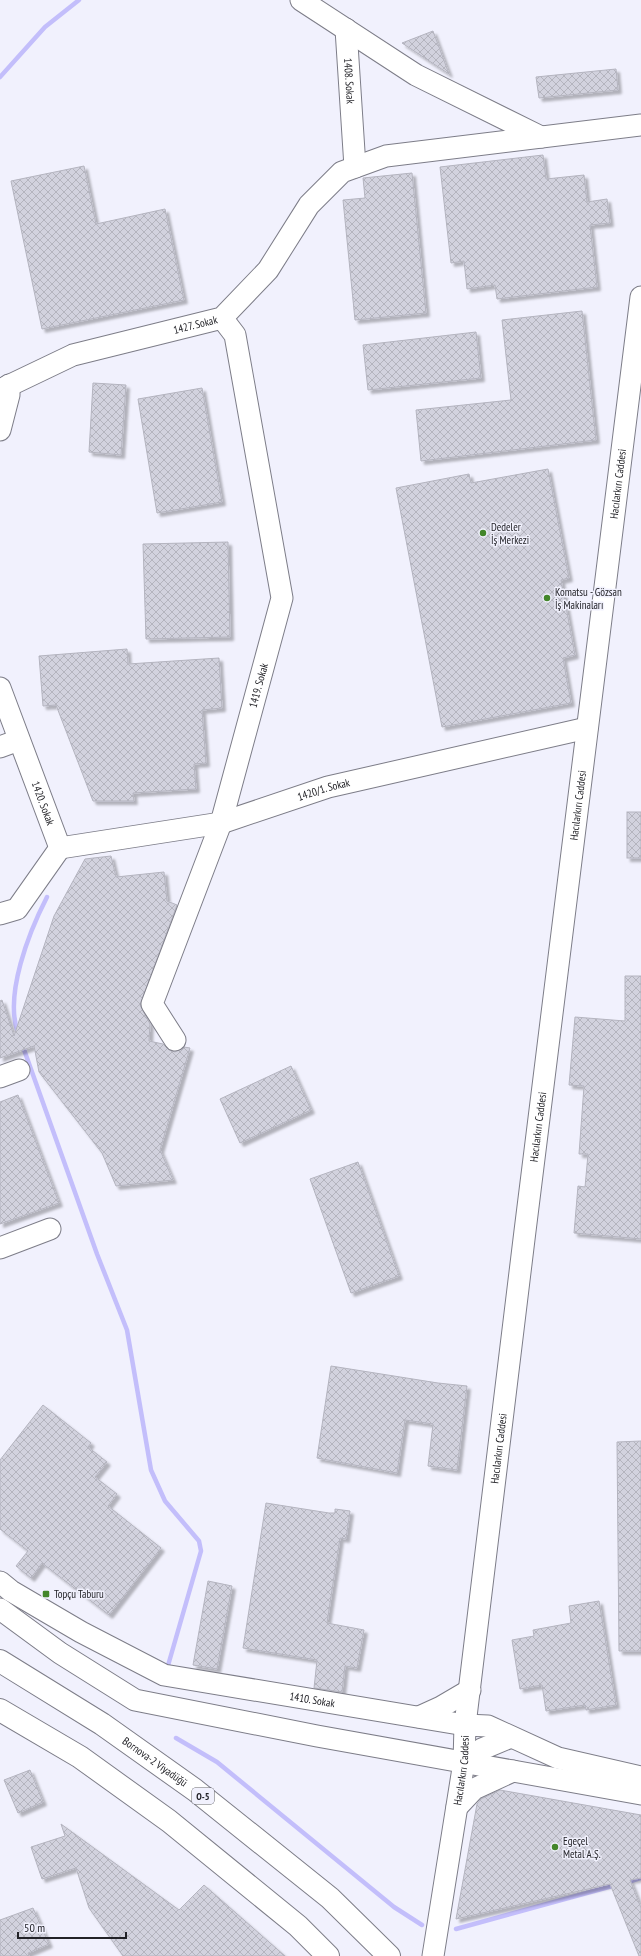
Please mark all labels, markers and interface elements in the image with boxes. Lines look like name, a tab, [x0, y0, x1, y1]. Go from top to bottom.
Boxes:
street label: 1408. Sokak	[341, 58, 358, 105]
street label: 1427. Sokak	[172, 312, 219, 337]
street label: Hacılarkırı Caddesi	[607, 448, 629, 520]
place label: Dedeler İş Merkezi	[491, 520, 529, 547]
marker: Dedeler İş Merkezi	[478, 528, 488, 538]
place label: Komatsu - Gözsan İş Makinaları	[555, 585, 622, 612]
marker: Komatsu - Gözsan İş Makinaları	[542, 593, 552, 603]
street label: 1419. Sokak	[246, 661, 271, 709]
street label: Hacılarkırı Caddesi	[567, 770, 589, 841]
street label: 1420/1. Sokak	[296, 775, 352, 804]
street label: 1420. Sokak	[29, 779, 58, 828]
street label: Hacılarkırı Caddesi	[527, 1091, 549, 1163]
street label: Hacılarkırı Caddesi	[487, 1413, 510, 1484]
place label: Topçu Taburu	[54, 1587, 104, 1601]
marker: Topçu Taburu	[41, 1589, 51, 1599]
street label: 1410. Sokak	[288, 1689, 337, 1710]
street label: Bornova-2 Viyadüğü	[120, 1734, 191, 1790]
street label: Hacılarkırı Caddesi	[450, 1735, 472, 1806]
road number: O-5	[192, 1788, 214, 1804]
place label: Egeçel Metal A.Ş.	[563, 1834, 601, 1861]
marker: Egeçel Metal A.Ş.	[550, 1842, 560, 1852]
scale bar	[18, 1914, 126, 1940]
text: 50 m	[24, 1920, 45, 1935]

